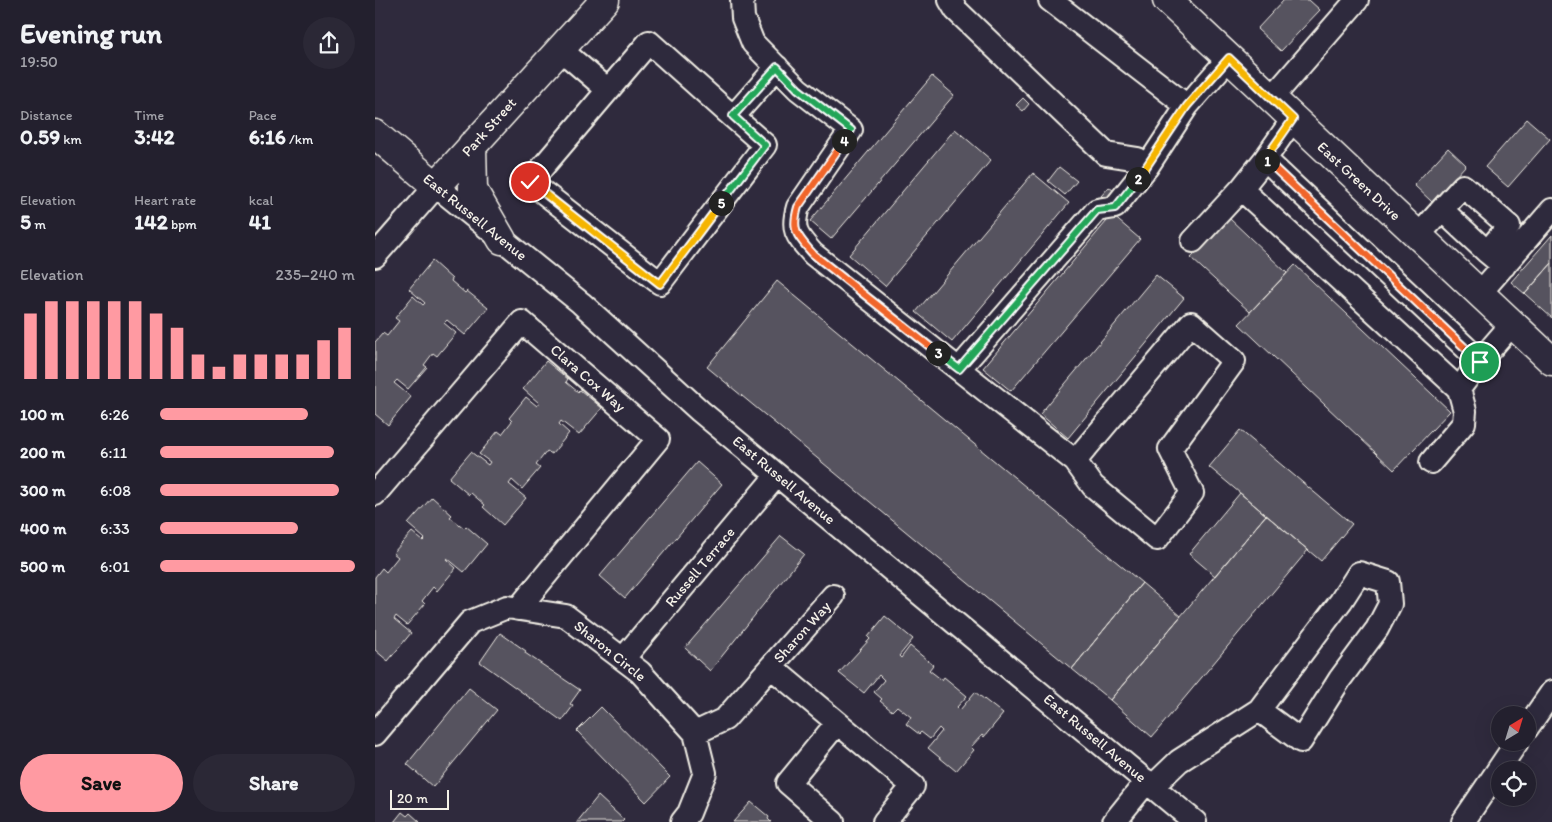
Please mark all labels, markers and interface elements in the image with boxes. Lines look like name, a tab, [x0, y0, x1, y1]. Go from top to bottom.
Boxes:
text: Evening run	[20, 16, 162, 50]
button: share	[303, 17, 355, 69]
text: 19:50	[20, 52, 58, 71]
street label: Park Street	[458, 94, 520, 160]
text: Distance	[20, 107, 72, 124]
text: Time	[134, 107, 164, 124]
text: Pace	[249, 107, 277, 124]
text: 0.59	[20, 124, 60, 149]
text: 3:42	[134, 124, 175, 149]
text: 6:16	[249, 124, 286, 149]
pin: 4	[831, 128, 857, 154]
text: km	[60, 131, 82, 148]
text: /km	[286, 131, 313, 148]
text: 4	[840, 133, 849, 150]
street label: East Green Drive	[1314, 138, 1404, 224]
pin: 1	[1255, 148, 1279, 174]
text: 1	[1264, 153, 1271, 170]
pin	[509, 161, 551, 203]
pin: 2	[1125, 166, 1151, 192]
icon: check	[516, 168, 544, 196]
street label: East Russell Avenue	[419, 170, 531, 264]
text: 2	[1135, 171, 1142, 188]
pin: 5	[709, 190, 733, 216]
text: Elevation	[20, 192, 76, 209]
text: Heart rate	[134, 192, 196, 209]
text: kcal	[249, 192, 274, 209]
text: 5	[718, 195, 725, 212]
text: 5	[20, 209, 31, 234]
text: 142	[134, 209, 168, 234]
text: 41	[249, 209, 271, 234]
text: m	[31, 216, 46, 233]
text: bpm	[168, 216, 197, 233]
text: Elevation	[20, 265, 84, 284]
text: 235–240 m	[276, 265, 355, 284]
street label: Clara Cox Way	[547, 340, 629, 416]
pin: 3	[925, 340, 951, 366]
pin	[1459, 341, 1501, 383]
text: 3	[935, 345, 942, 362]
icon: arrive	[1466, 348, 1494, 376]
text: 100 m	[20, 405, 64, 424]
text: 6:26	[100, 405, 129, 424]
street label: East Russell Avenue	[729, 432, 839, 528]
text: 200 m	[20, 443, 65, 462]
text: 6:11	[100, 443, 127, 462]
text: 300 m	[20, 481, 66, 500]
text: 6:08	[100, 481, 131, 500]
text: 400 m	[20, 519, 66, 538]
text: 6:33	[100, 519, 130, 538]
street label: Russell Terrace	[661, 523, 739, 611]
text: 500 m	[20, 557, 65, 576]
text: 6:01	[100, 557, 130, 576]
street label: Sharon Way	[770, 597, 834, 667]
street label: Sharon Circle	[570, 617, 650, 685]
street label: East Russell Avenue	[1040, 690, 1150, 786]
north arrow	[1491, 706, 1536, 751]
map controls	[1491, 706, 1536, 806]
button: Save	[20, 754, 183, 812]
button: Share	[193, 754, 355, 812]
button: locate	[1491, 761, 1536, 806]
scale bar	[390, 787, 449, 810]
text: 20 m	[397, 790, 428, 807]

